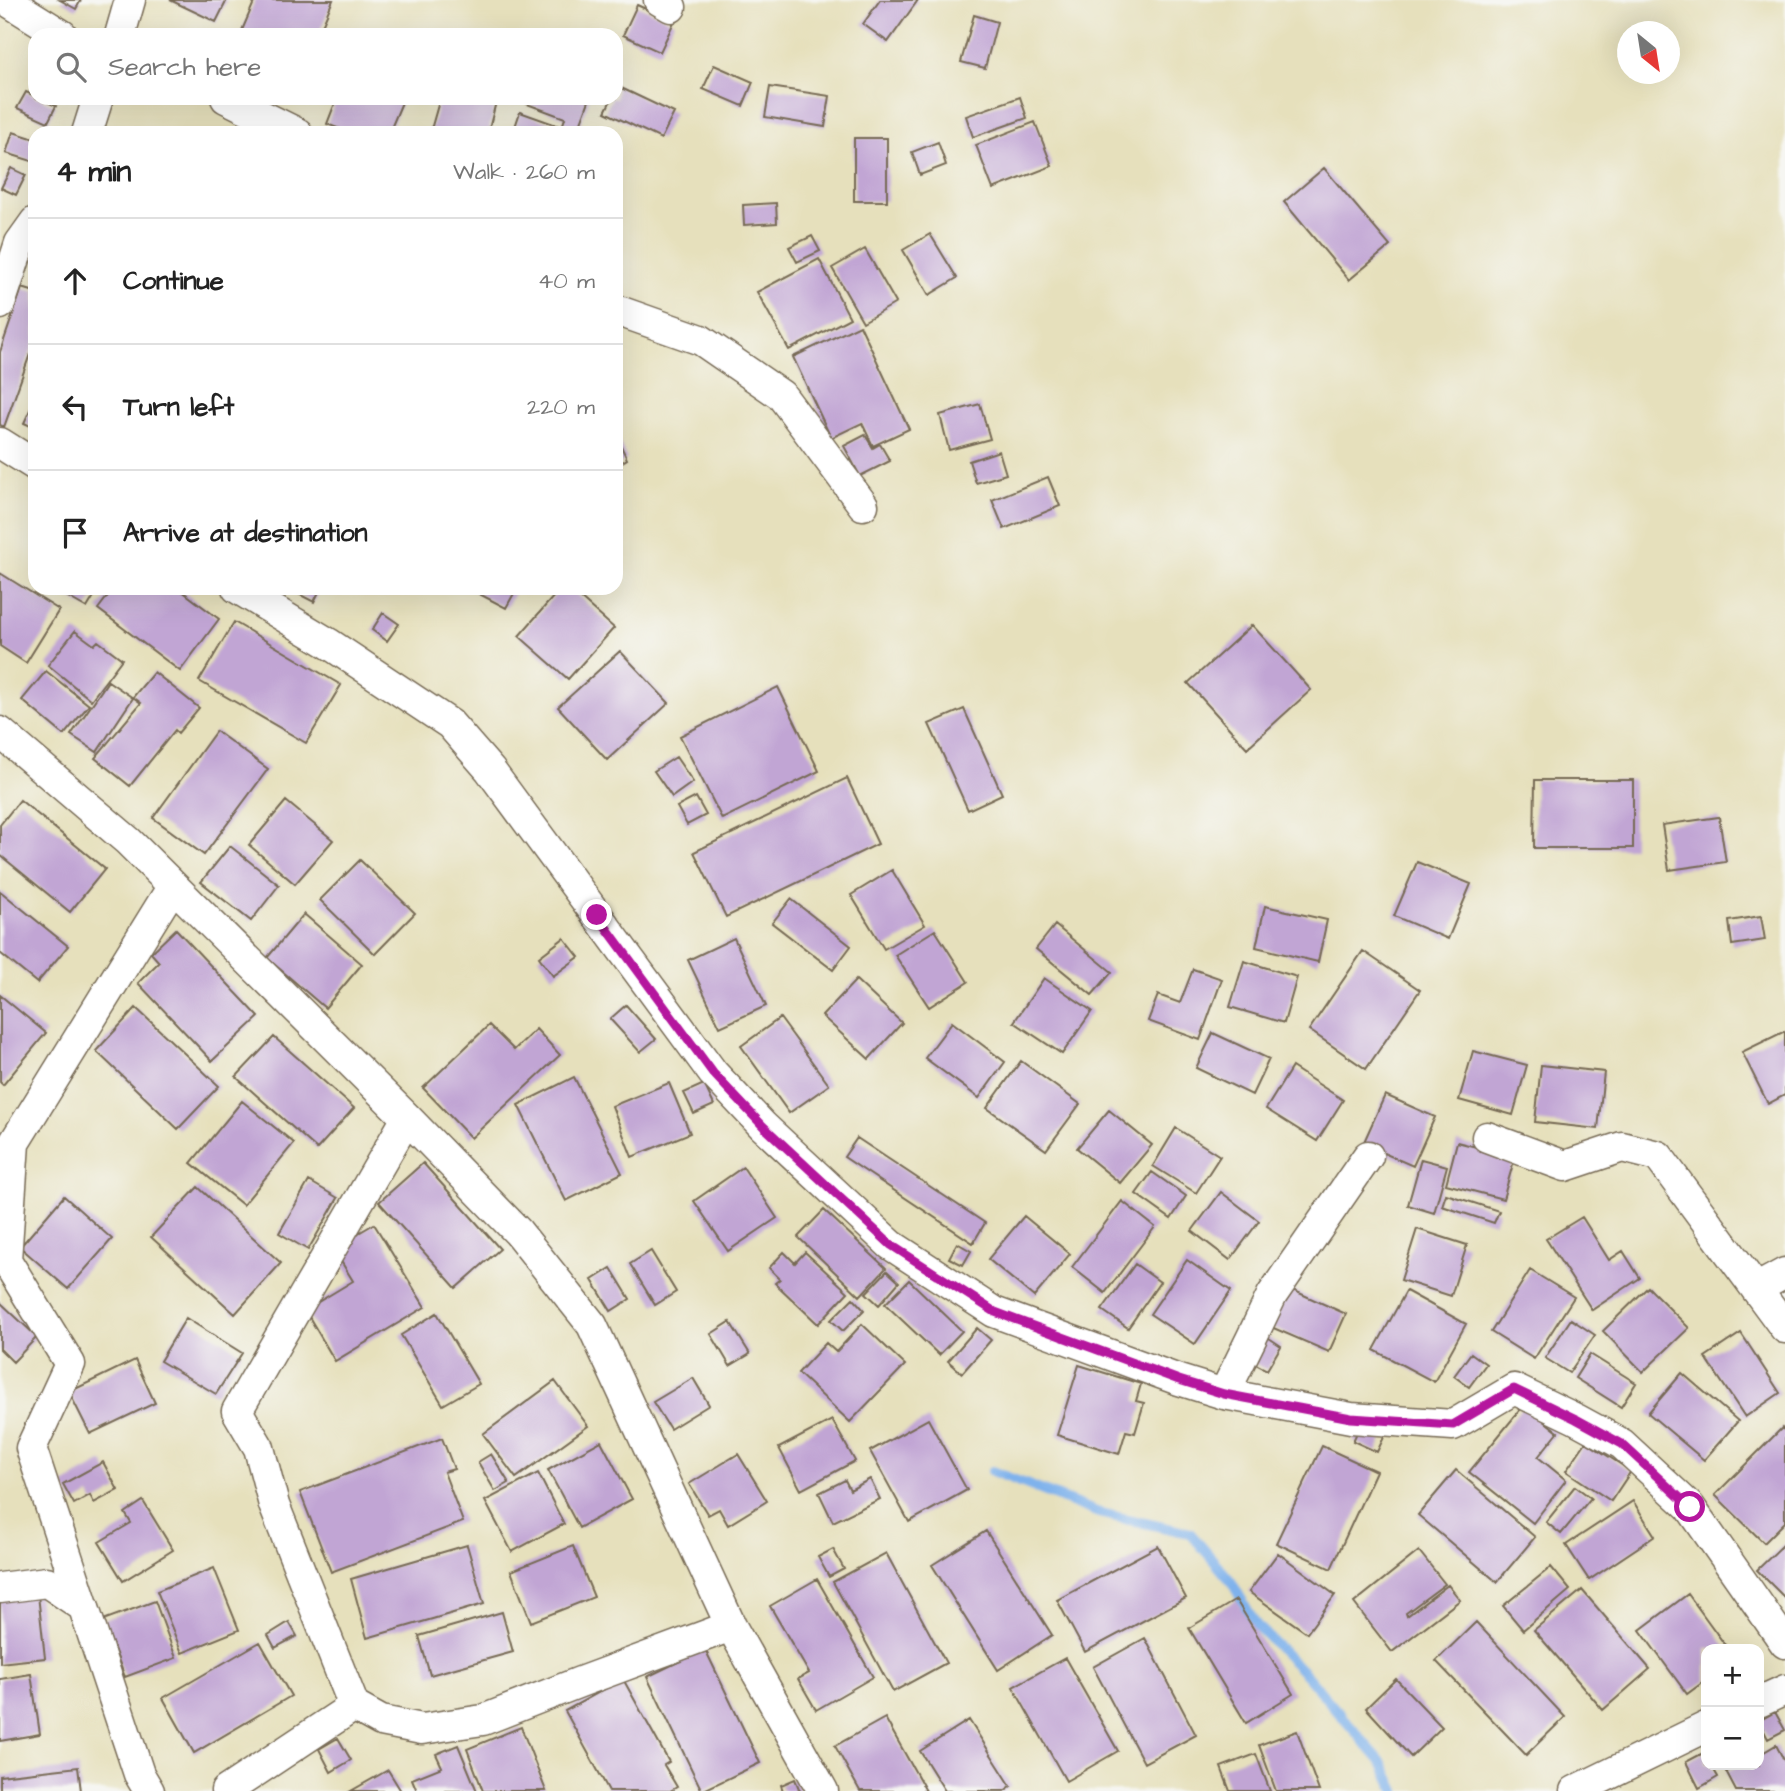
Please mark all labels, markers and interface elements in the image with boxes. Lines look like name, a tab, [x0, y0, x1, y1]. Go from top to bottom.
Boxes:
north arrow	[1617, 21, 1680, 84]
search box	[28, 28, 623, 105]
icon: search	[52, 48, 90, 86]
text: Search here	[108, 49, 261, 85]
text: 4 min	[56, 151, 131, 193]
text: Walk · 260 m	[453, 156, 595, 188]
icon: ahead	[56, 262, 94, 300]
text: Continue	[123, 263, 224, 299]
text: 40 m	[538, 265, 595, 297]
icon: left	[56, 388, 94, 426]
text: Turn left	[123, 389, 234, 425]
text: 220 m	[527, 391, 595, 423]
icon: arrive	[56, 514, 94, 552]
text: Arrive at destination	[123, 515, 368, 551]
route end	[581, 899, 612, 930]
route start	[1674, 1491, 1705, 1522]
map controls	[1701, 1644, 1764, 1770]
button: +	[1701, 1644, 1764, 1707]
button: −	[1701, 1707, 1764, 1770]

